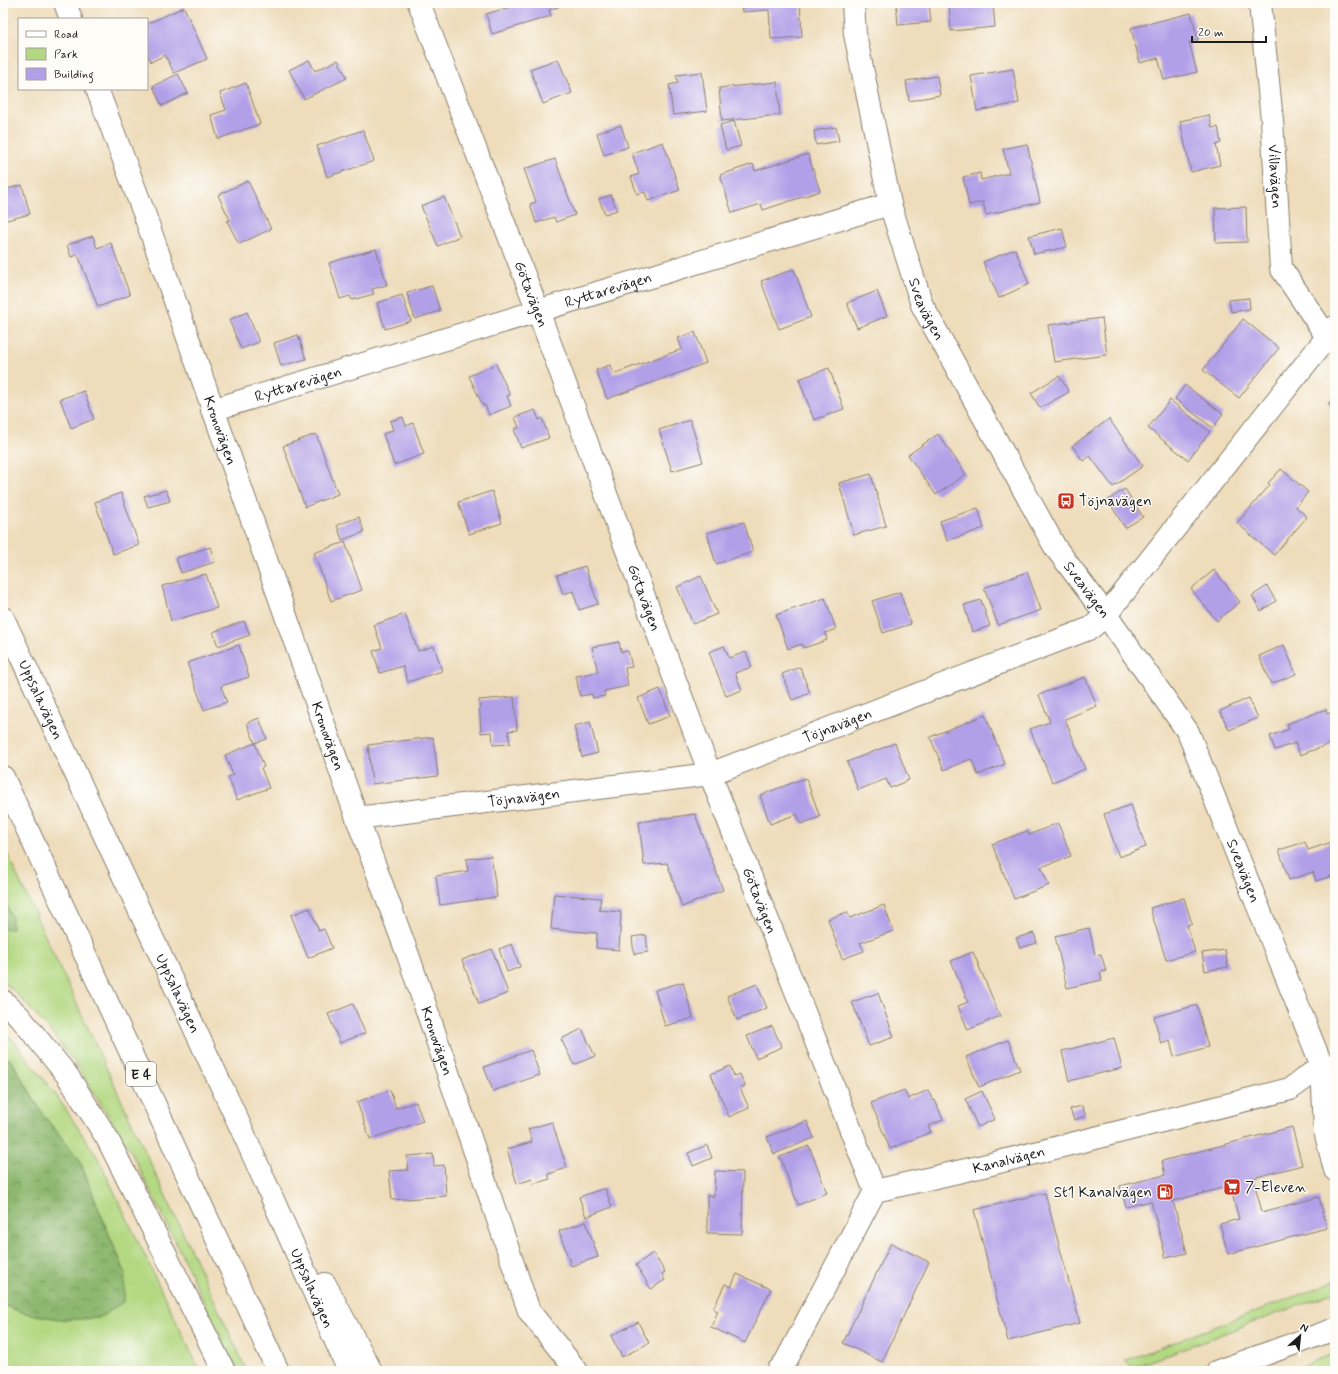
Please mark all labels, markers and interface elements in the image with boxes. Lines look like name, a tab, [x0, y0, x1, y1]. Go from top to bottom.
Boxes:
legend	[18, 18, 148, 90]
scale bar	[1192, 18, 1266, 44]
text: 20 m	[1198, 25, 1224, 41]
text: Road	[54, 27, 78, 43]
text: Park	[54, 47, 78, 63]
text: Building	[54, 67, 94, 84]
street label: Villavägen	[1262, 144, 1286, 209]
street label: Götavägen	[509, 258, 552, 331]
street label: Ryttarevägen	[563, 268, 654, 313]
street label: Sveavägen	[903, 276, 949, 344]
street label: Ryttarevägen	[252, 362, 344, 407]
street label: Kronovägen	[198, 393, 241, 468]
bus stop icon: Töjnavägen	[1056, 491, 1076, 511]
place label: Töjnavägen	[1079, 492, 1152, 512]
street label: Sveavägen	[1058, 558, 1114, 623]
street label: Götavägen	[622, 562, 665, 634]
street label: Uppsalavägen	[13, 657, 67, 743]
street label: Kronovägen	[306, 699, 349, 774]
street label: Töjnavägen	[800, 704, 875, 749]
street label: Töjnavägen	[487, 784, 561, 813]
street label: Sveavägen	[1221, 836, 1264, 906]
street label: Götavägen	[737, 865, 781, 937]
street label: Uppsalavägen	[150, 950, 204, 1037]
street label: Kronovägen	[415, 1004, 457, 1079]
road number: E 4	[126, 1062, 156, 1086]
street label: Kanalvägen	[971, 1142, 1047, 1179]
supermarket icon: 7-Eleven	[1222, 1177, 1242, 1197]
place label: 7-Eleven	[1245, 1178, 1307, 1198]
fuel station icon: St1 Kanalvägen	[1155, 1182, 1175, 1202]
place label: St1 Kanalvägen	[1054, 1183, 1152, 1203]
street label: Uppsalavägen	[285, 1245, 338, 1332]
north arrow	[1280, 1316, 1320, 1356]
text: N	[1298, 1320, 1311, 1336]

